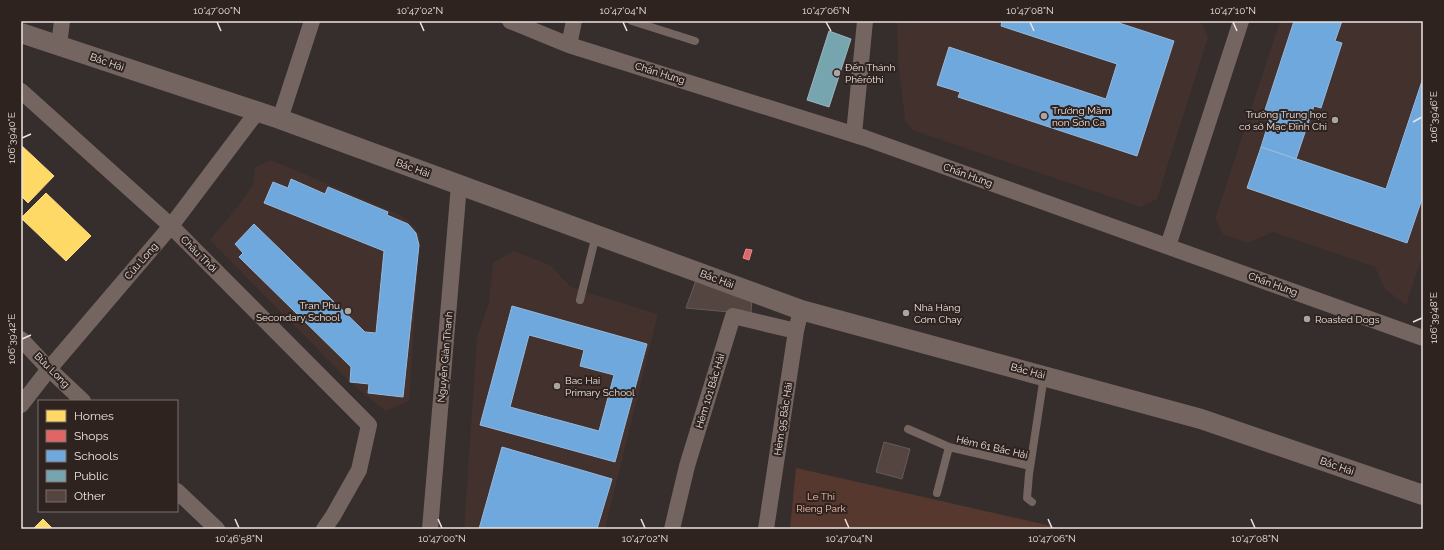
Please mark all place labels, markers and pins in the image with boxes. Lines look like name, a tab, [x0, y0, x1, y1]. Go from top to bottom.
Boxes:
place label: Đến Thánh Phêrôthi	[845, 62, 895, 85]
marker: Đến Thánh Phêrôthi	[832, 68, 842, 78]
place label: Trường Mầm non Sơn Ca	[1052, 105, 1111, 128]
place label: Trường Trung học cơ sở Mạc Đĩnh Chi	[1239, 109, 1328, 132]
marker: Trường Mầm non Sơn Ca	[1039, 111, 1049, 121]
marker: Trường Trung học cơ sở Mạc Đĩnh Chi	[1330, 115, 1340, 125]
place label: Tran Phu Secondary School	[256, 300, 340, 323]
place label: Nhà Hàng Cơm Chay	[914, 302, 963, 325]
marker: Tran Phu Secondary School	[343, 306, 353, 316]
marker: Nhà Hàng Cơm Chay	[901, 308, 911, 318]
marker: Roasted Dogs	[1302, 314, 1312, 324]
place label: Roasted Dogs	[1315, 314, 1380, 325]
place label: Bac Hai Primary School	[565, 375, 635, 398]
marker: Bac Hai Primary School	[552, 381, 562, 391]

